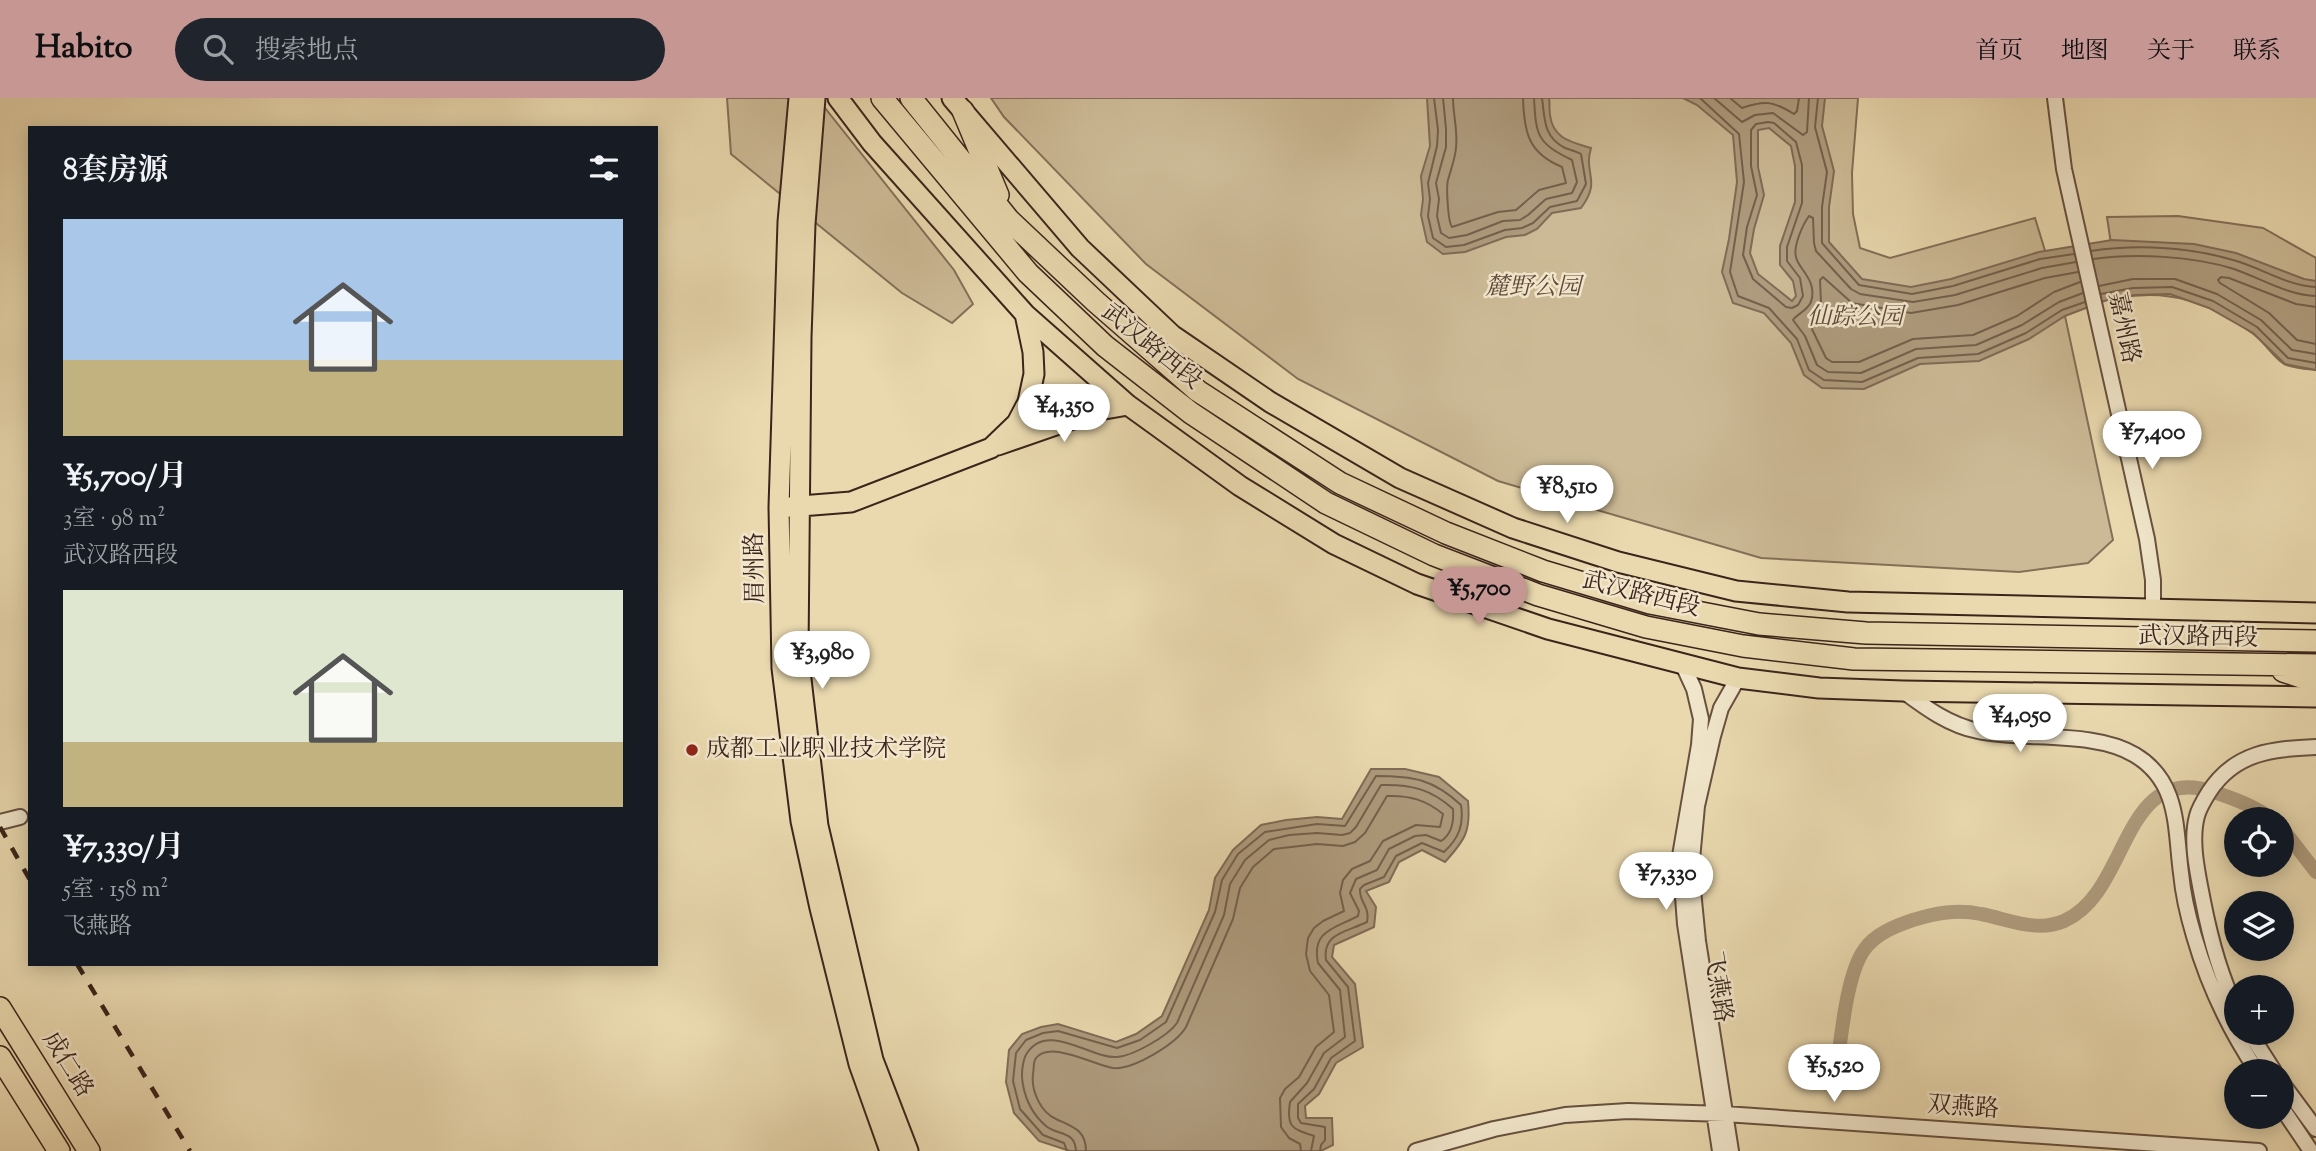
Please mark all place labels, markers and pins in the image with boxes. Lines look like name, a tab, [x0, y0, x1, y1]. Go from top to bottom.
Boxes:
pin: ¥4,350	[1007, 384, 1121, 444]
pin: ¥7,400	[2095, 412, 2209, 471]
pin: ¥8,510	[1510, 466, 1624, 525]
pin: ¥5,700	[1422, 568, 1536, 627]
pin: ¥3,980	[765, 632, 879, 691]
pin: ¥4,050	[1963, 694, 2077, 754]
place label: 成都工业职业技术学院	[706, 733, 946, 767]
marker: 成都工业职业技术学院	[684, 742, 700, 758]
pin: ¥7,330	[1609, 852, 1723, 912]
pin: ¥5,520	[1777, 1044, 1891, 1104]

